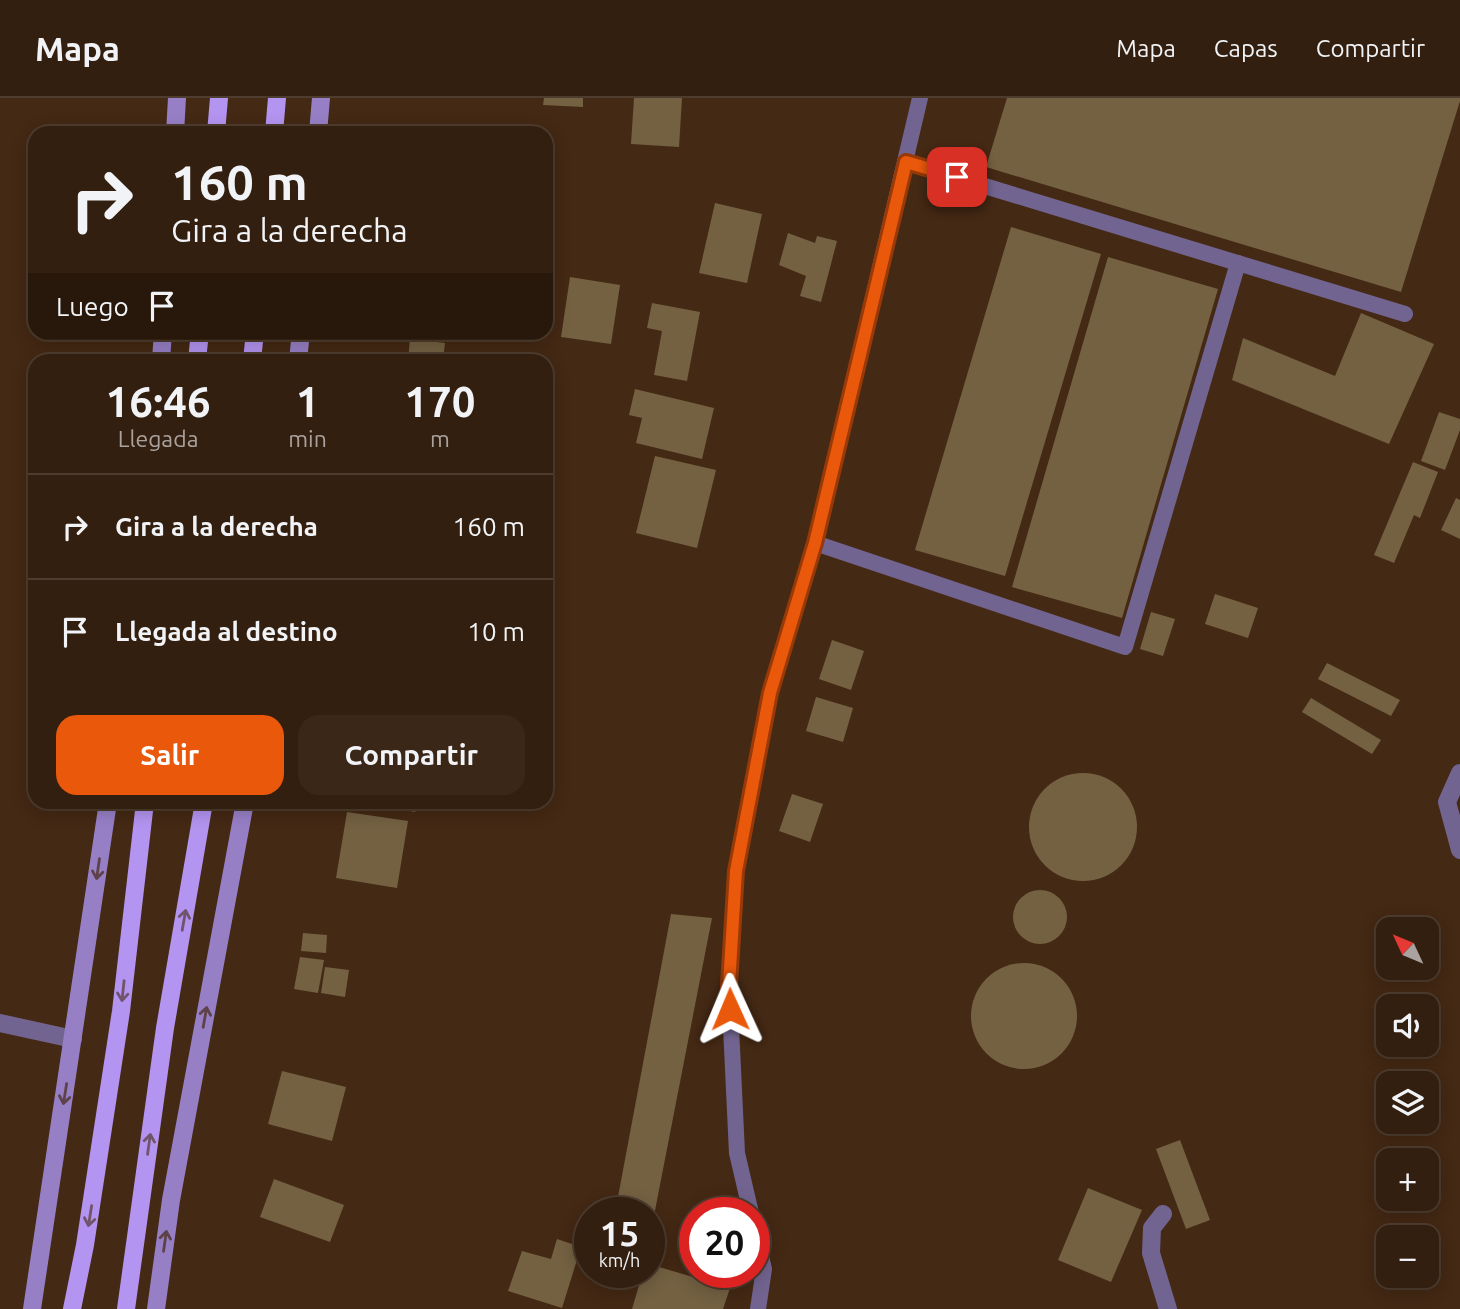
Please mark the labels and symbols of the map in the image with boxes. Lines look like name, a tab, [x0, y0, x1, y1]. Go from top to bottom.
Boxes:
pin	[927, 147, 987, 207]
one-way arrow	[91, 857, 104, 880]
one-way arrow	[177, 909, 191, 932]
north arrow	[1376, 917, 1438, 980]
position arrow	[693, 972, 767, 1046]
one-way arrow	[117, 979, 130, 1002]
one-way arrow	[199, 1007, 212, 1029]
one-way arrow	[58, 1082, 71, 1105]
one-way arrow	[142, 1134, 155, 1156]
speed limit sign: 20	[679, 1197, 770, 1288]
one-way arrow	[83, 1204, 96, 1227]
one-way arrow	[159, 1231, 172, 1253]

